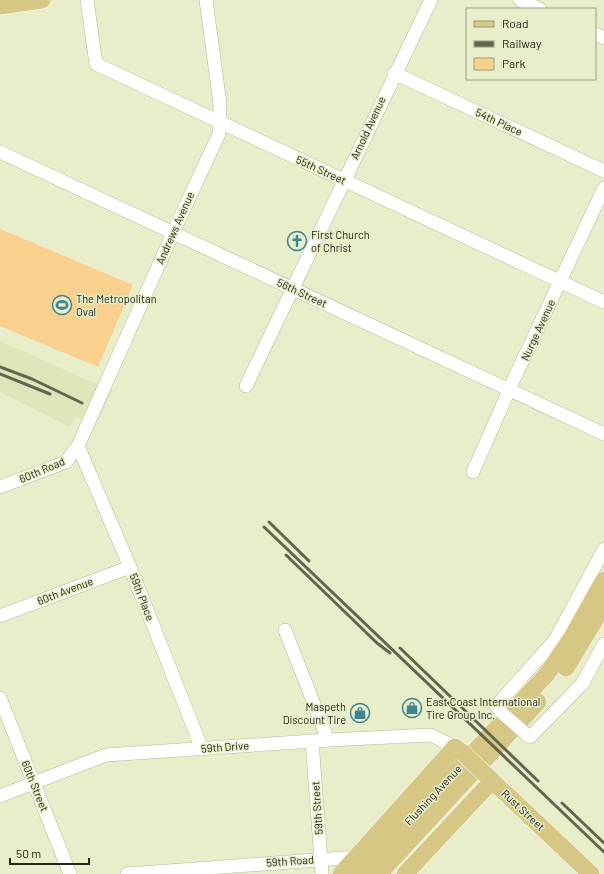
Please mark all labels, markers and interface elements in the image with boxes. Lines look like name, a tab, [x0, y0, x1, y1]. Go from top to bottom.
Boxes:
legend	[466, 8, 596, 80]
text: Road	[502, 16, 529, 30]
text: Railway	[502, 36, 542, 50]
text: Park	[502, 56, 526, 70]
street label: Arnold Avenue	[347, 94, 388, 161]
street label: 54th Place	[474, 105, 525, 138]
street label: 55th Street	[294, 152, 348, 187]
street label: Andrews Avenue	[153, 189, 196, 266]
place label: First Church of Christ	[311, 228, 370, 254]
church icon: First Church of Christ	[286, 230, 308, 252]
street label: 56th Street	[275, 275, 329, 310]
place label: The Metropolitan Oval	[76, 292, 157, 318]
sports icon: The Metropolitan Oval	[51, 294, 73, 316]
street label: Nurge Avenue	[518, 297, 557, 363]
street label: 60th Road	[17, 454, 67, 485]
street label: 59th Place	[127, 571, 157, 622]
street label: 60th Avenue	[35, 574, 95, 607]
place label: East Coast International Tire Group Inc.	[426, 695, 540, 721]
shop icon: East Coast International Tire Group Inc.	[401, 697, 423, 719]
place label: Maspeth Discount Tire	[283, 700, 346, 726]
shop icon: Maspeth Discount Tire	[349, 702, 371, 724]
street label: 59th Drive	[201, 738, 250, 755]
street label: 60th Street	[19, 758, 52, 813]
street label: Flushing Avenue	[401, 762, 464, 827]
street label: 59th Street	[308, 781, 325, 835]
street label: Rust Street	[499, 786, 548, 833]
scale bar	[10, 840, 89, 866]
text: 50 m	[16, 846, 41, 860]
street label: 59th Road	[266, 852, 314, 869]

